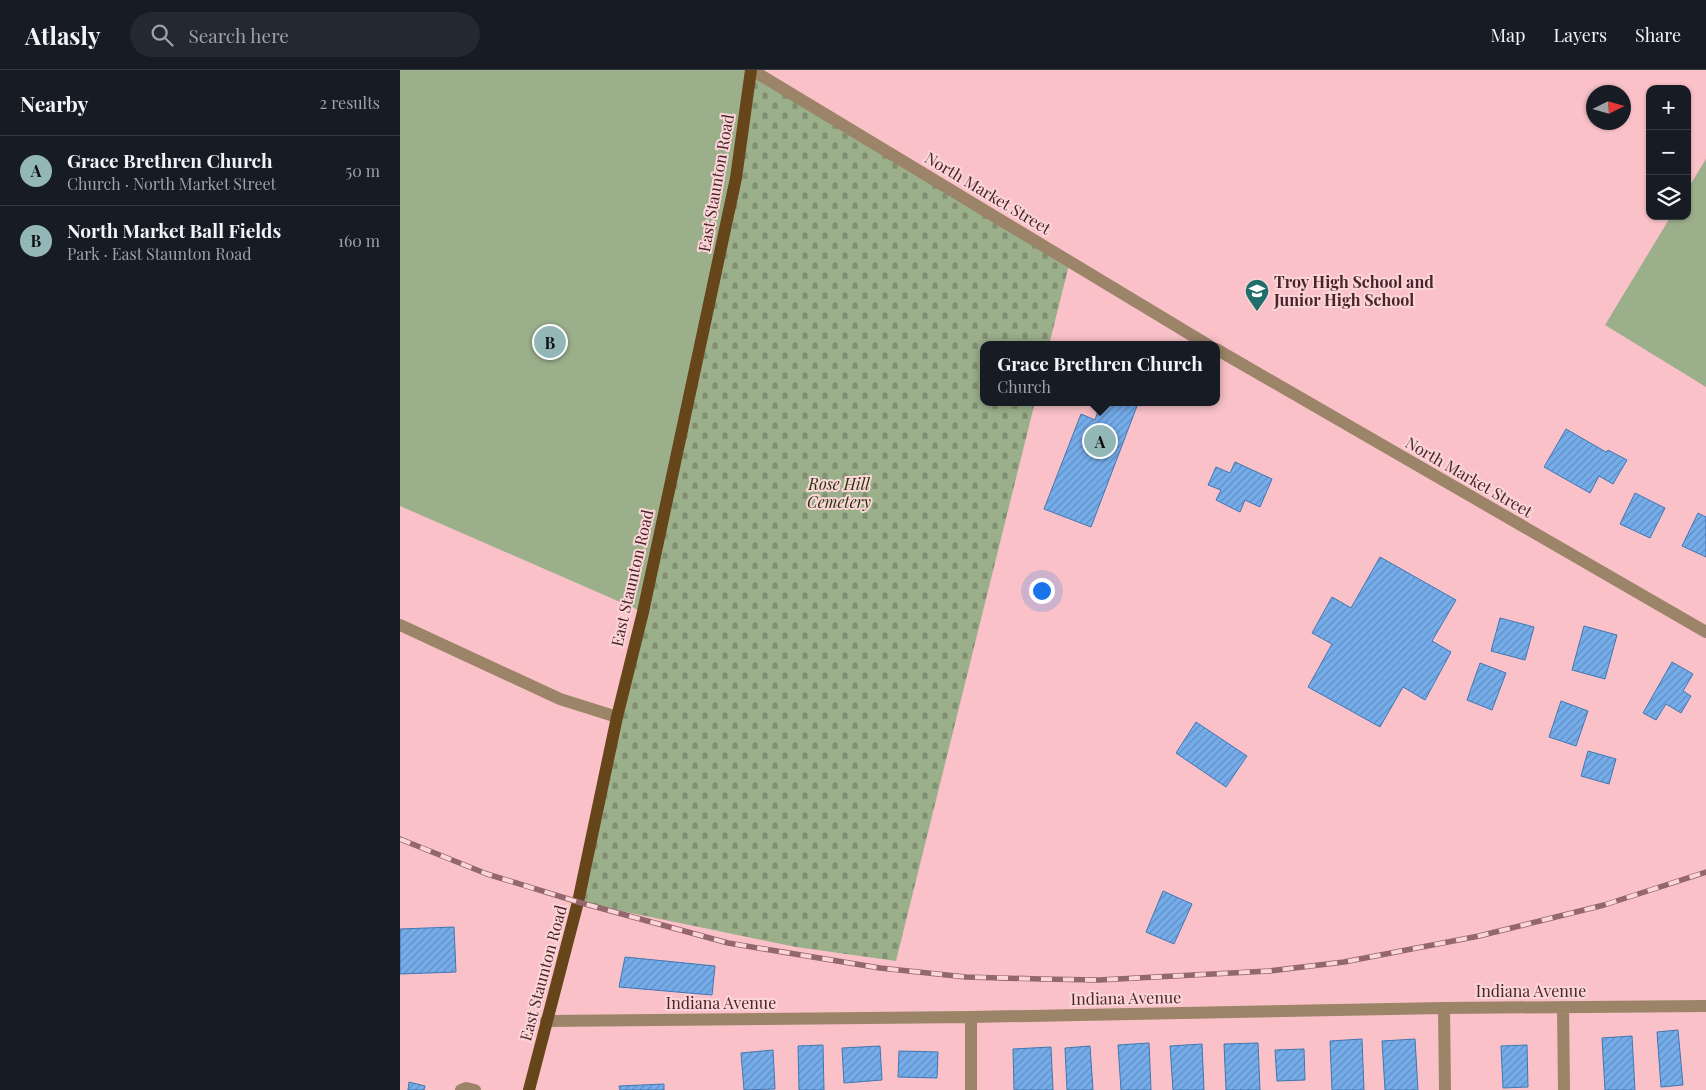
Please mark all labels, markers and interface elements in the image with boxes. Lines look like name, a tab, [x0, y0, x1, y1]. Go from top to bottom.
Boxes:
search box	[130, 12, 480, 57]
text: Atlasly	[25, 19, 100, 51]
icon: search	[148, 21, 176, 49]
text: Search here	[188, 22, 289, 48]
text: Map	[1490, 23, 1525, 47]
text: Layers	[1553, 23, 1607, 47]
text: Share	[1635, 23, 1681, 47]
north arrow	[1586, 85, 1631, 130]
map controls	[1646, 85, 1691, 220]
button: +	[1646, 85, 1691, 130]
text: Nearby	[20, 89, 89, 117]
text: 2 results	[320, 92, 380, 113]
street label: East Staunton Road	[693, 112, 738, 254]
button: −	[1646, 130, 1691, 175]
text: Grace Brethren Church	[67, 147, 272, 173]
street label: North Market Street	[921, 147, 1055, 239]
text: A	[31, 160, 41, 181]
text: 50 m	[346, 160, 380, 181]
text: Church · North Market Street	[67, 173, 276, 194]
button: layers	[1646, 175, 1691, 220]
text: North Market Ball Fields	[67, 217, 281, 243]
text: B	[31, 230, 41, 251]
text: 160 m	[338, 230, 380, 251]
text: Park · East Staunton Road	[67, 243, 252, 264]
place label: Troy High School and Junior High School	[1273, 271, 1434, 310]
school or university icon: Troy High School and Junior High School	[1244, 278, 1270, 312]
pin: B	[534, 323, 566, 361]
popup	[980, 341, 1220, 406]
text: Grace Brethren Church	[997, 350, 1203, 376]
text: Church	[997, 376, 1051, 397]
pin: A	[1084, 422, 1116, 460]
street label: North Market Street	[1402, 432, 1537, 522]
park label: Rose Hill Cemetery	[807, 473, 871, 512]
street label: East Staunton Road	[606, 507, 657, 648]
your location	[1029, 578, 1055, 604]
street label: East Staunton Road	[514, 903, 571, 1043]
street label: Indiana Avenue	[1476, 980, 1586, 1001]
street label: Indiana Avenue	[1071, 986, 1181, 1009]
street label: Indiana Avenue	[666, 992, 776, 1013]

